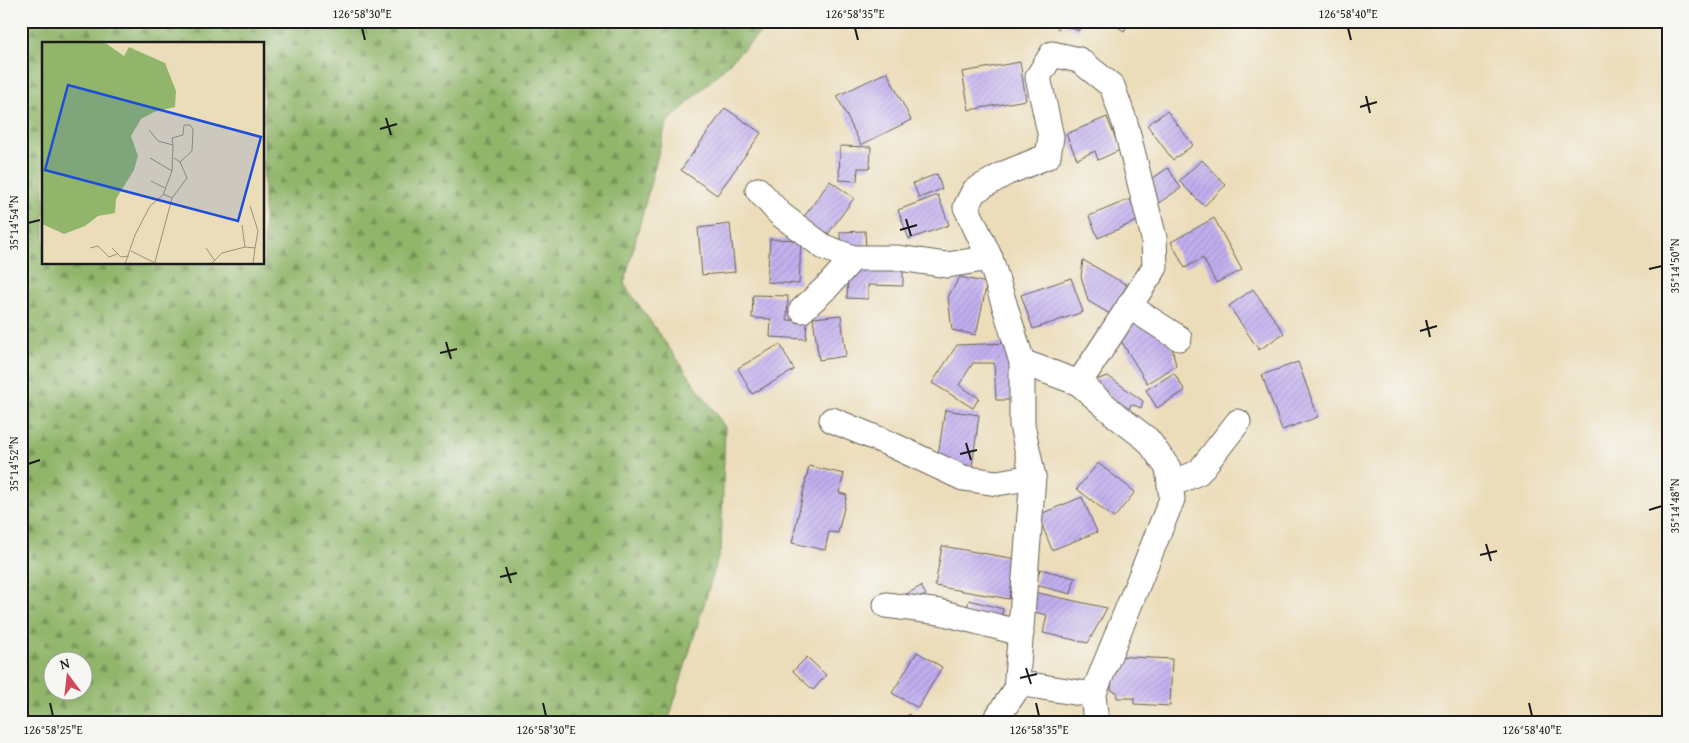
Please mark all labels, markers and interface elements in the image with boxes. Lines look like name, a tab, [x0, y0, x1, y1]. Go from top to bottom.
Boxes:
text: 126°58'30"E	[332, 5, 392, 22]
text: 126°58'35"E	[825, 5, 885, 22]
text: 126°58'40"E	[1318, 5, 1378, 22]
inset map	[42, 42, 265, 265]
text: 35°14'54"N	[5, 195, 22, 251]
text: 35°14'50"N	[1666, 238, 1683, 294]
text: 35°14'52"N	[5, 436, 22, 492]
text: 35°14'48"N	[1666, 478, 1683, 534]
north arrow	[42, 650, 92, 700]
text: N	[58, 652, 72, 674]
text: 126°58'25"E	[23, 721, 83, 738]
text: 126°58'30"E	[516, 721, 576, 738]
text: 126°58'35"E	[1009, 721, 1069, 738]
text: 126°58'40"E	[1502, 721, 1562, 738]

